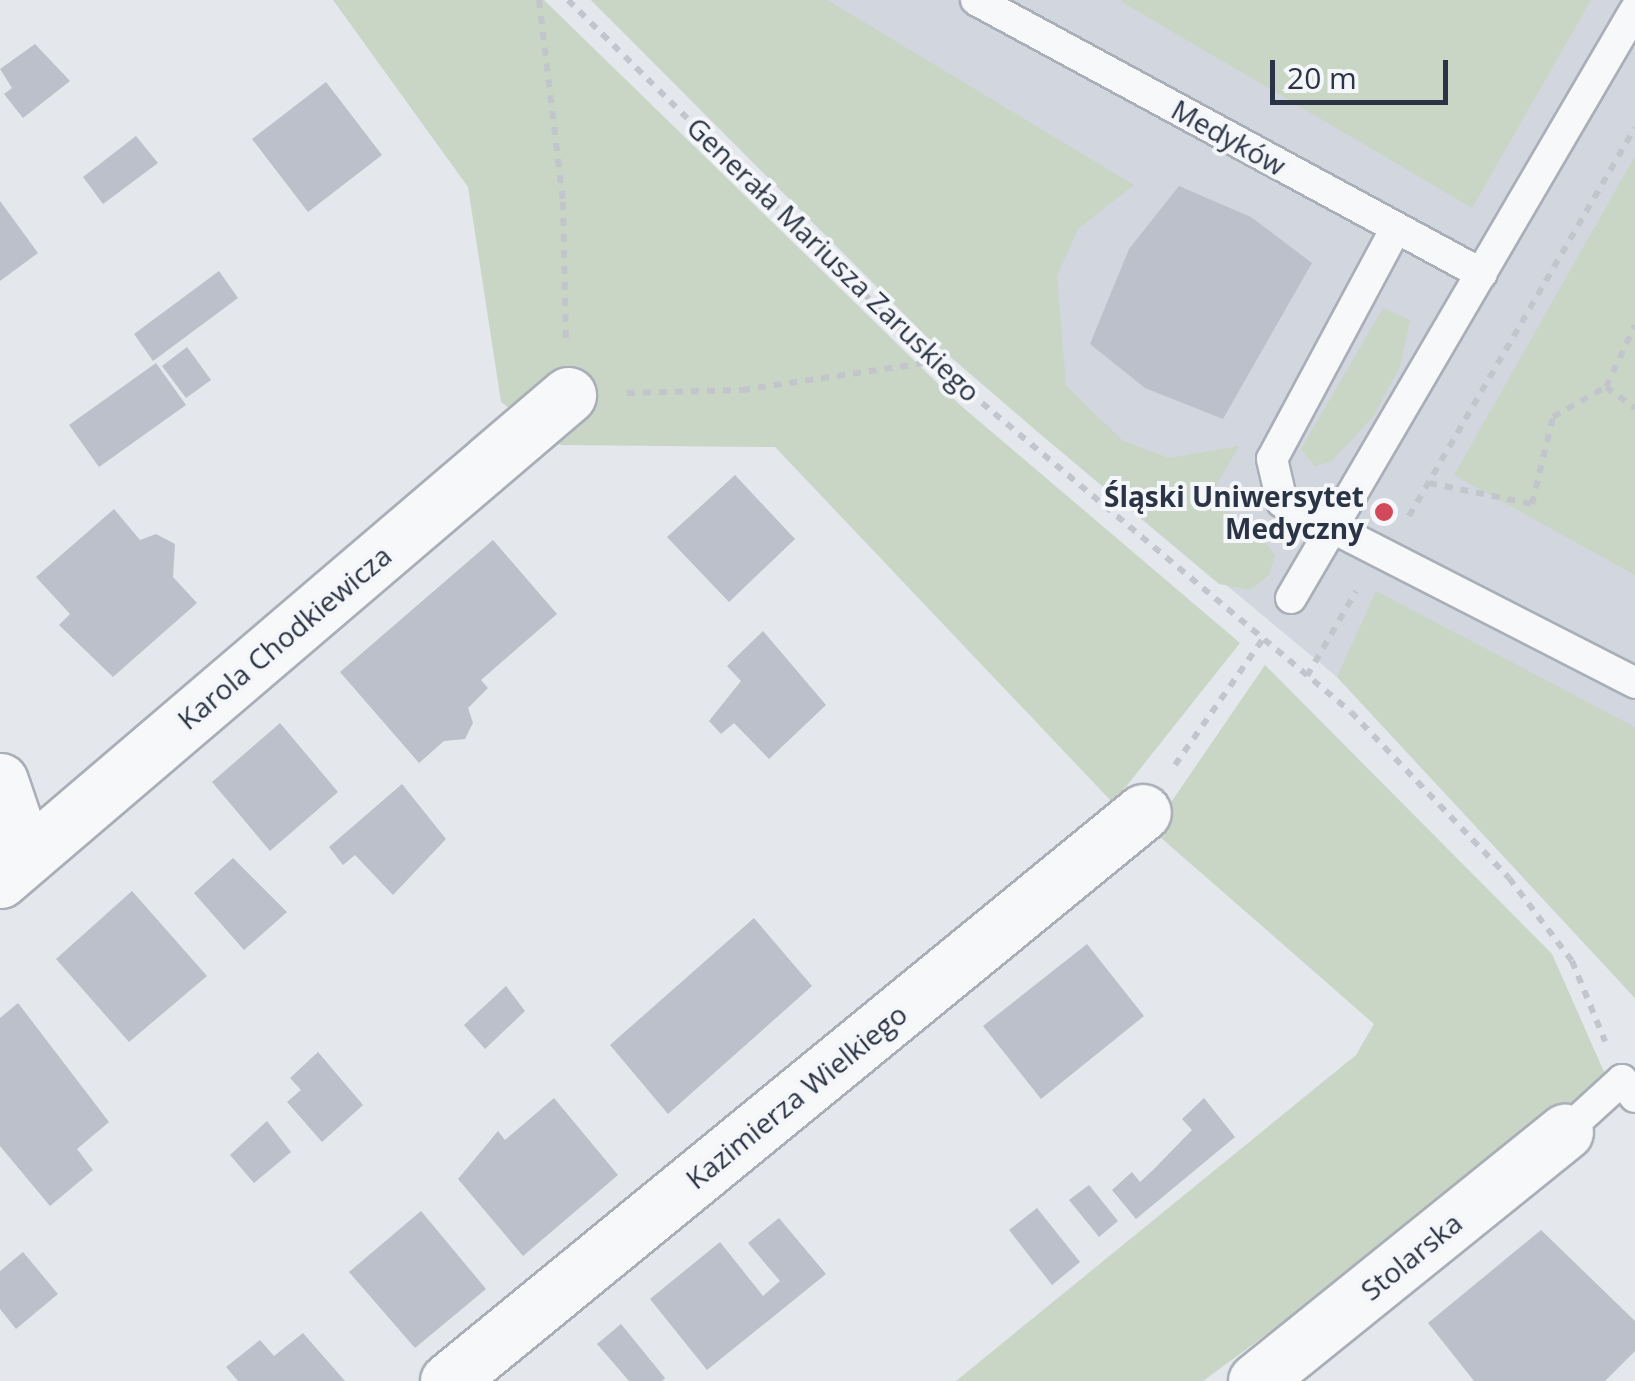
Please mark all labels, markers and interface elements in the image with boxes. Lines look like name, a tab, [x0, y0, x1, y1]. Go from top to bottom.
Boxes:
scale bar	[1275, 40, 1452, 102]
text: 20 m	[1287, 57, 1357, 98]
street label: Medyków	[1166, 92, 1292, 182]
street label: Generała Mariusza Zaruskiego	[680, 110, 988, 408]
place label: Śląski Uniwersytet Medyczny	[1104, 479, 1364, 545]
marker: Śląski Uniwersytet Medyczny	[1373, 501, 1395, 523]
street label: Karola Chodkiewicza	[171, 538, 397, 736]
street label: Kazimierza Wielkiego	[679, 997, 913, 1195]
street label: Stolarska	[1354, 1205, 1468, 1307]

